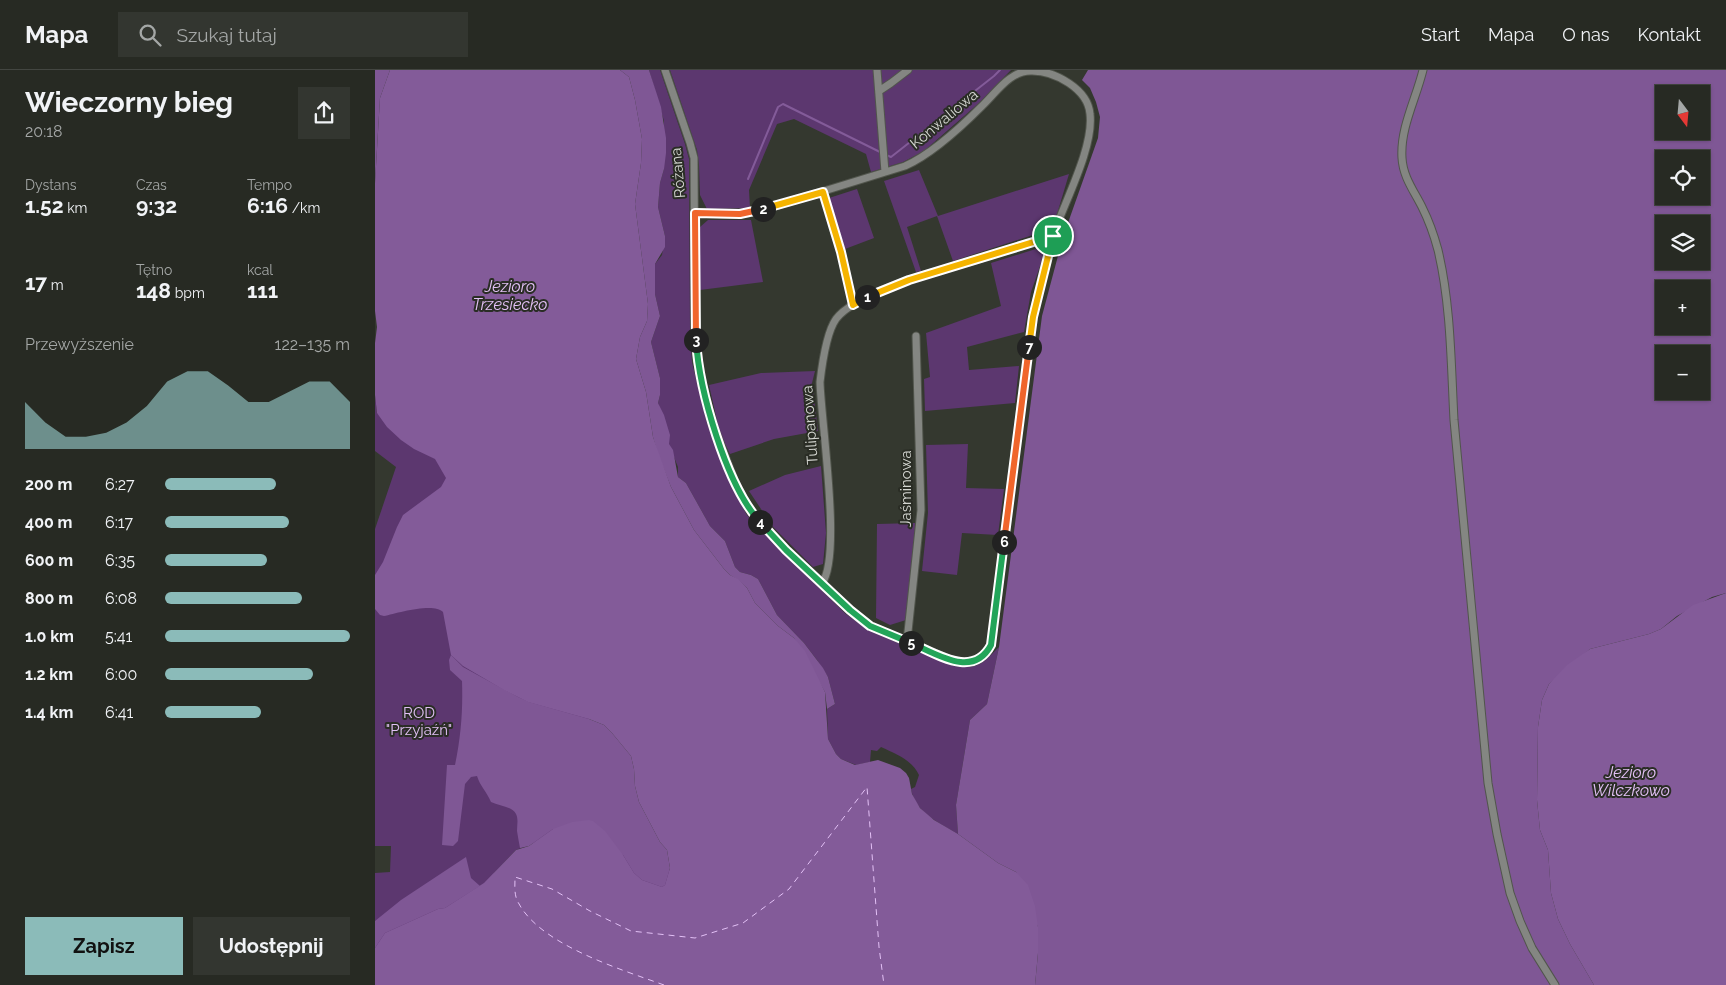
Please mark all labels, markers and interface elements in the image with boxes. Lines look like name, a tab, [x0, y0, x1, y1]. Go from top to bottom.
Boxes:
search box	[118, 12, 468, 57]
text: Mapa	[25, 20, 88, 49]
icon: search	[136, 21, 164, 49]
text: Szukaj tutaj	[176, 24, 277, 46]
text: Start	[1421, 24, 1460, 45]
text: Mapa	[1488, 24, 1534, 45]
text: O nas	[1562, 24, 1609, 45]
text: Kontakt	[1637, 24, 1701, 45]
street label: Konwaliowa	[906, 85, 982, 153]
north arrow	[1655, 85, 1710, 140]
map controls	[1655, 85, 1710, 400]
text: Wieczorny bieg	[25, 86, 233, 119]
button: share	[298, 87, 350, 139]
text: 20:18	[25, 122, 62, 141]
street label: Różana	[667, 147, 689, 199]
button: locate	[1655, 150, 1710, 205]
text: Dystans	[25, 177, 76, 193]
text: Czas	[136, 177, 167, 193]
text: Tempo	[247, 177, 292, 193]
text: 1.52	[25, 193, 64, 218]
text: 9:32	[136, 193, 177, 218]
text: 6:16	[247, 193, 288, 218]
pin: 2	[751, 196, 775, 222]
text: km	[64, 200, 87, 216]
text: /km	[288, 200, 320, 216]
text: 2	[760, 201, 767, 217]
pin	[1032, 215, 1074, 257]
button: layers	[1655, 215, 1710, 270]
icon: arrive	[1039, 222, 1067, 250]
text: Tętno	[136, 262, 172, 278]
text: kcal	[247, 262, 273, 278]
text: 17	[25, 270, 47, 295]
text: m	[47, 277, 64, 293]
water label: Jezioro Trzesiecko	[472, 277, 548, 314]
text: 148	[136, 278, 171, 303]
text: 111	[247, 278, 278, 303]
button: +	[1655, 280, 1710, 335]
pin: 1	[855, 284, 879, 310]
text: bpm	[171, 285, 205, 301]
text: 1	[864, 289, 871, 305]
pin: 3	[683, 328, 709, 352]
text: 3	[693, 332, 700, 348]
pin: 7	[1017, 334, 1041, 360]
text: Przewyższenie	[25, 335, 134, 354]
text: 122–135 m	[275, 335, 350, 354]
text: 7	[1026, 339, 1033, 355]
button: −	[1655, 345, 1710, 400]
street label: Tulipanowa	[798, 385, 822, 465]
street label: Jaśminowa	[897, 450, 915, 528]
text: 200 m	[25, 475, 72, 494]
text: 6:27	[105, 475, 135, 494]
pin: 4	[747, 510, 773, 534]
text: 400 m	[25, 513, 73, 532]
text: 6:17	[105, 513, 133, 532]
text: 4	[757, 514, 765, 530]
pin: 6	[991, 530, 1017, 554]
text: 6	[1000, 534, 1009, 550]
text: 600 m	[25, 551, 73, 570]
text: 6:35	[105, 551, 135, 570]
text: 800 m	[25, 589, 73, 608]
text: 6:08	[105, 589, 137, 608]
text: 1.0 km	[25, 627, 74, 646]
text: 5:41	[105, 627, 132, 646]
pin: 5	[899, 630, 923, 656]
text: 5	[908, 635, 915, 651]
text: 1.2 km	[25, 665, 73, 684]
text: 6:00	[105, 665, 137, 684]
text: 1.4 km	[25, 703, 73, 722]
text: 6:41	[105, 703, 133, 722]
park label: ROD "Przyjaźń"	[386, 704, 452, 739]
water label: Jezioro Wilczkowo	[1592, 763, 1670, 800]
button: Zapisz	[25, 917, 183, 975]
button: Udostępnij	[193, 917, 350, 975]

